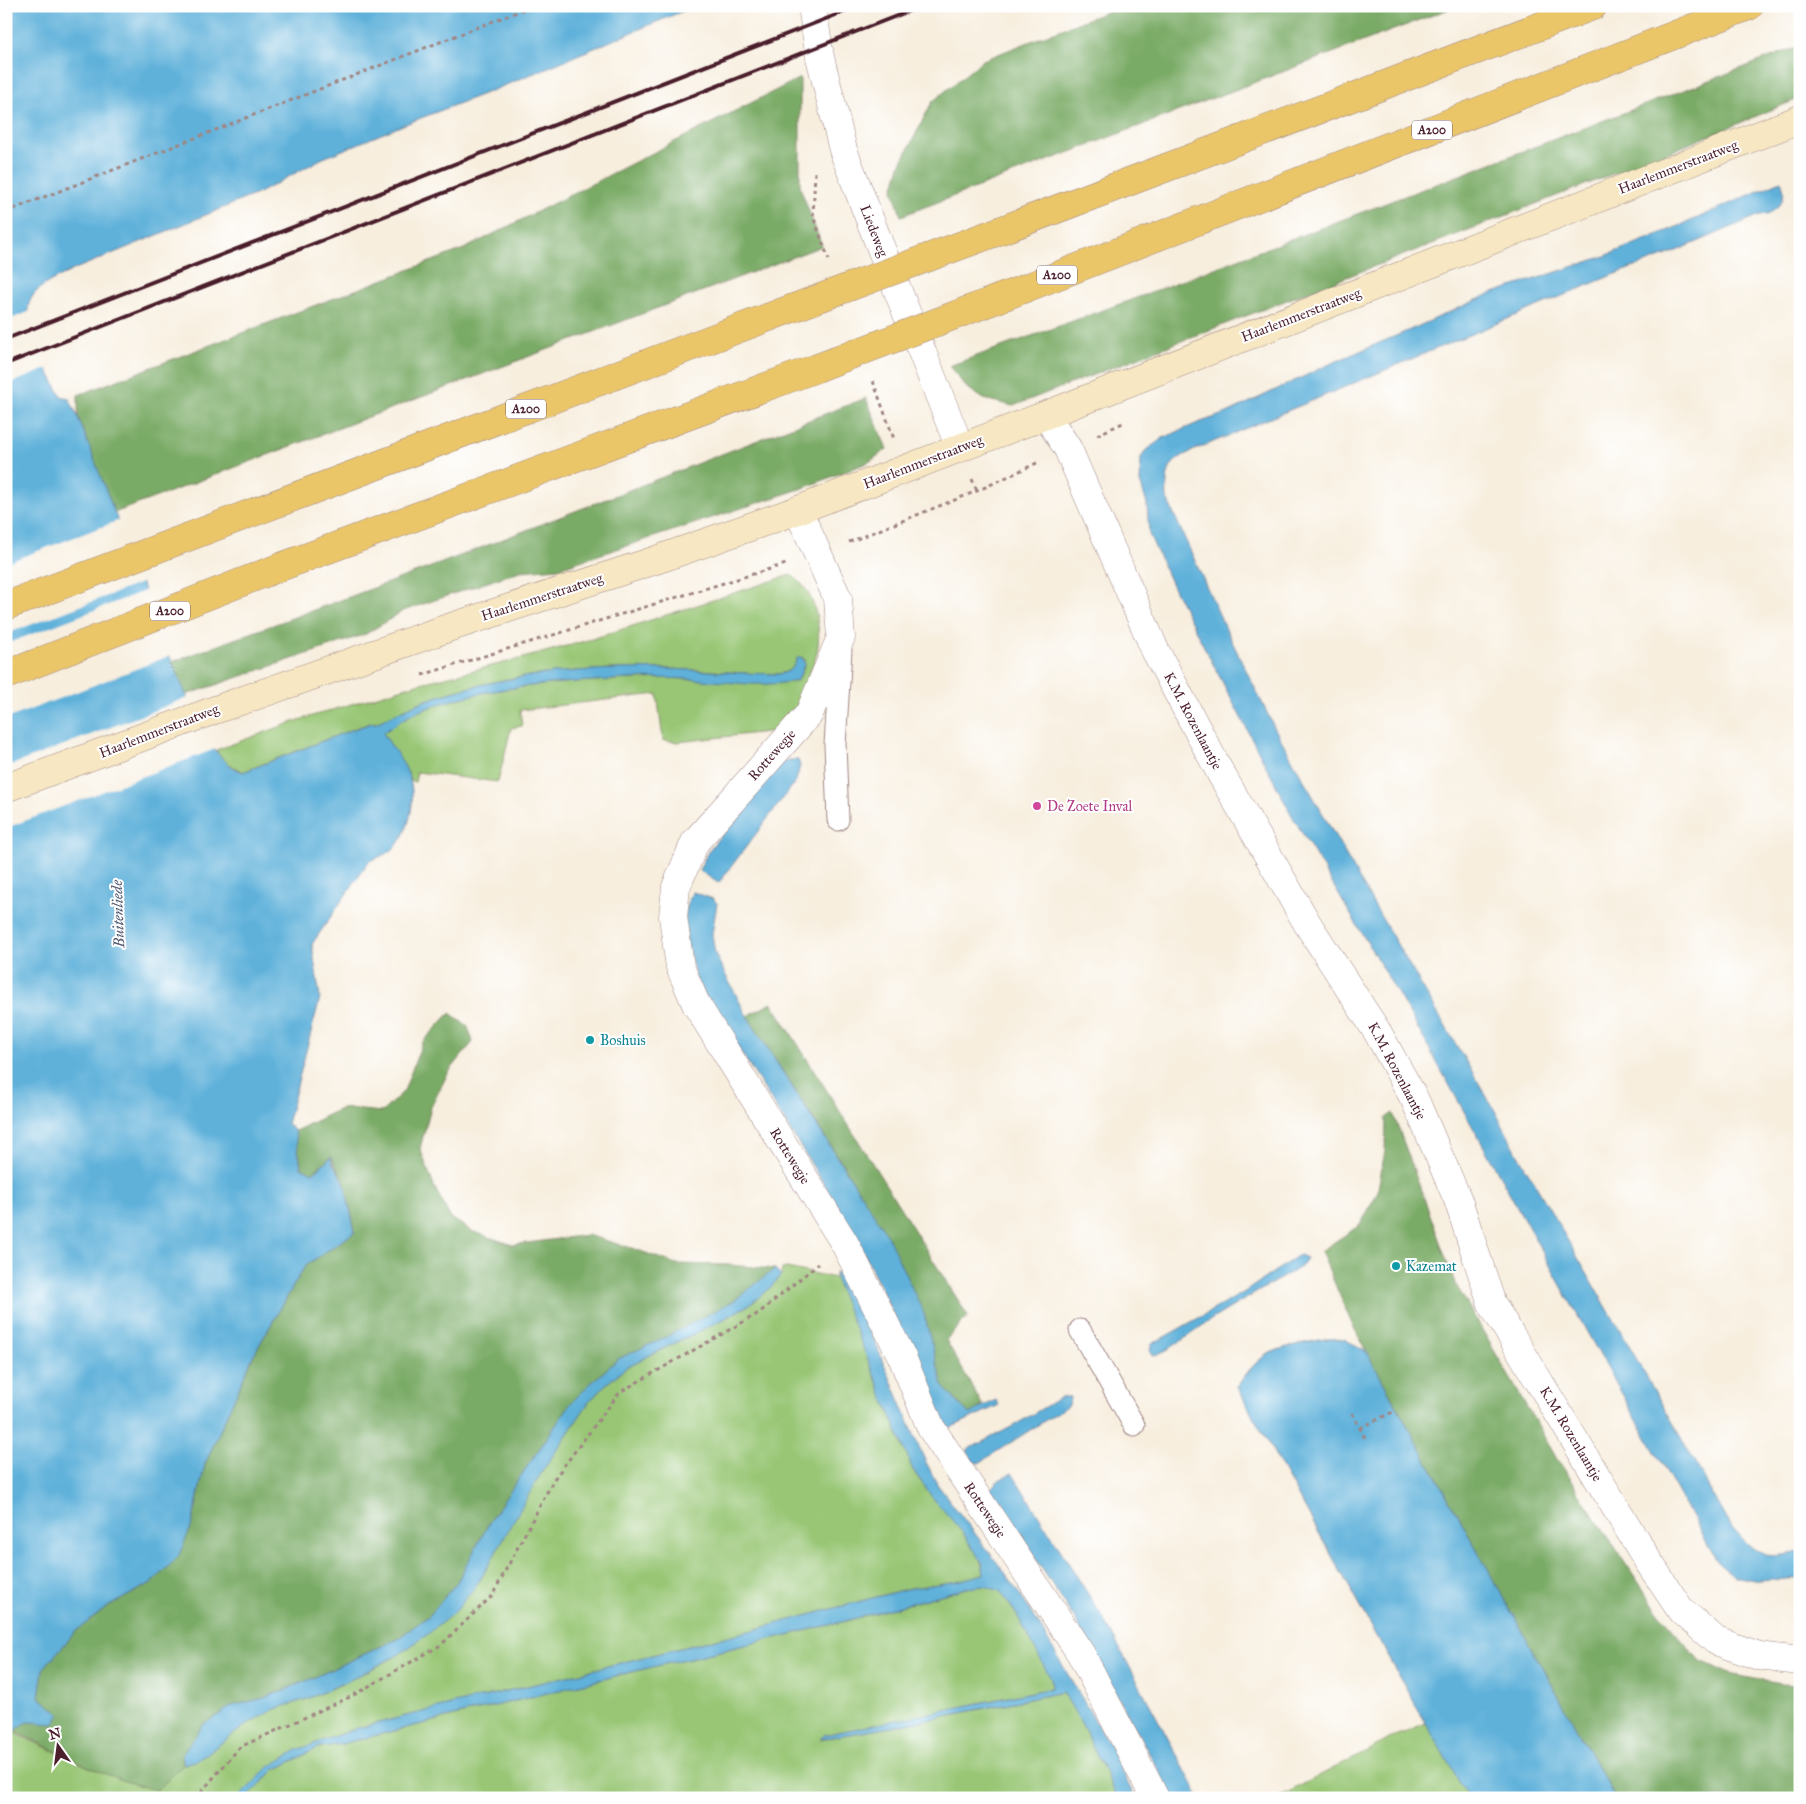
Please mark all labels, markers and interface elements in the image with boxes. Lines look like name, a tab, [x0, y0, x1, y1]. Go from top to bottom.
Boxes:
road number: A200	[1412, 120, 1452, 140]
street label: Haarlemmerstraatweg	[1616, 136, 1741, 198]
street label: Liedeweg	[856, 203, 892, 260]
road number: A200	[1037, 266, 1077, 284]
street label: Haarlemmerstraatweg	[1239, 284, 1364, 346]
road number: A200	[506, 399, 546, 418]
street label: Haarlemmerstraatweg	[861, 431, 986, 493]
street label: Haarlemmerstraatweg	[479, 569, 605, 625]
road number: A200	[150, 602, 190, 620]
street label: K.M. Rozenlaantje	[1160, 669, 1226, 773]
street label: Haarlemmerstraatweg	[97, 700, 222, 762]
street label: Rottewegje	[745, 726, 800, 784]
place label: De Zoete Inval	[1047, 798, 1132, 815]
marker: De Zoete Inval	[1031, 800, 1043, 812]
water label: Buitenliede	[108, 879, 128, 949]
street label: K.M. Rozenlaantje	[1364, 1019, 1430, 1123]
place label: Boshuis	[600, 1032, 646, 1049]
marker: Boshuis	[584, 1034, 596, 1046]
street label: Rottewegje	[766, 1125, 814, 1187]
place label: Kazemat	[1406, 1258, 1457, 1275]
marker: Kazemat	[1390, 1260, 1402, 1272]
street label: K.M. Rozenlaantje	[1536, 1383, 1606, 1485]
street label: Rottewegje	[960, 1479, 1010, 1541]
north arrow	[32, 1722, 82, 1772]
text: N	[47, 1724, 63, 1744]

